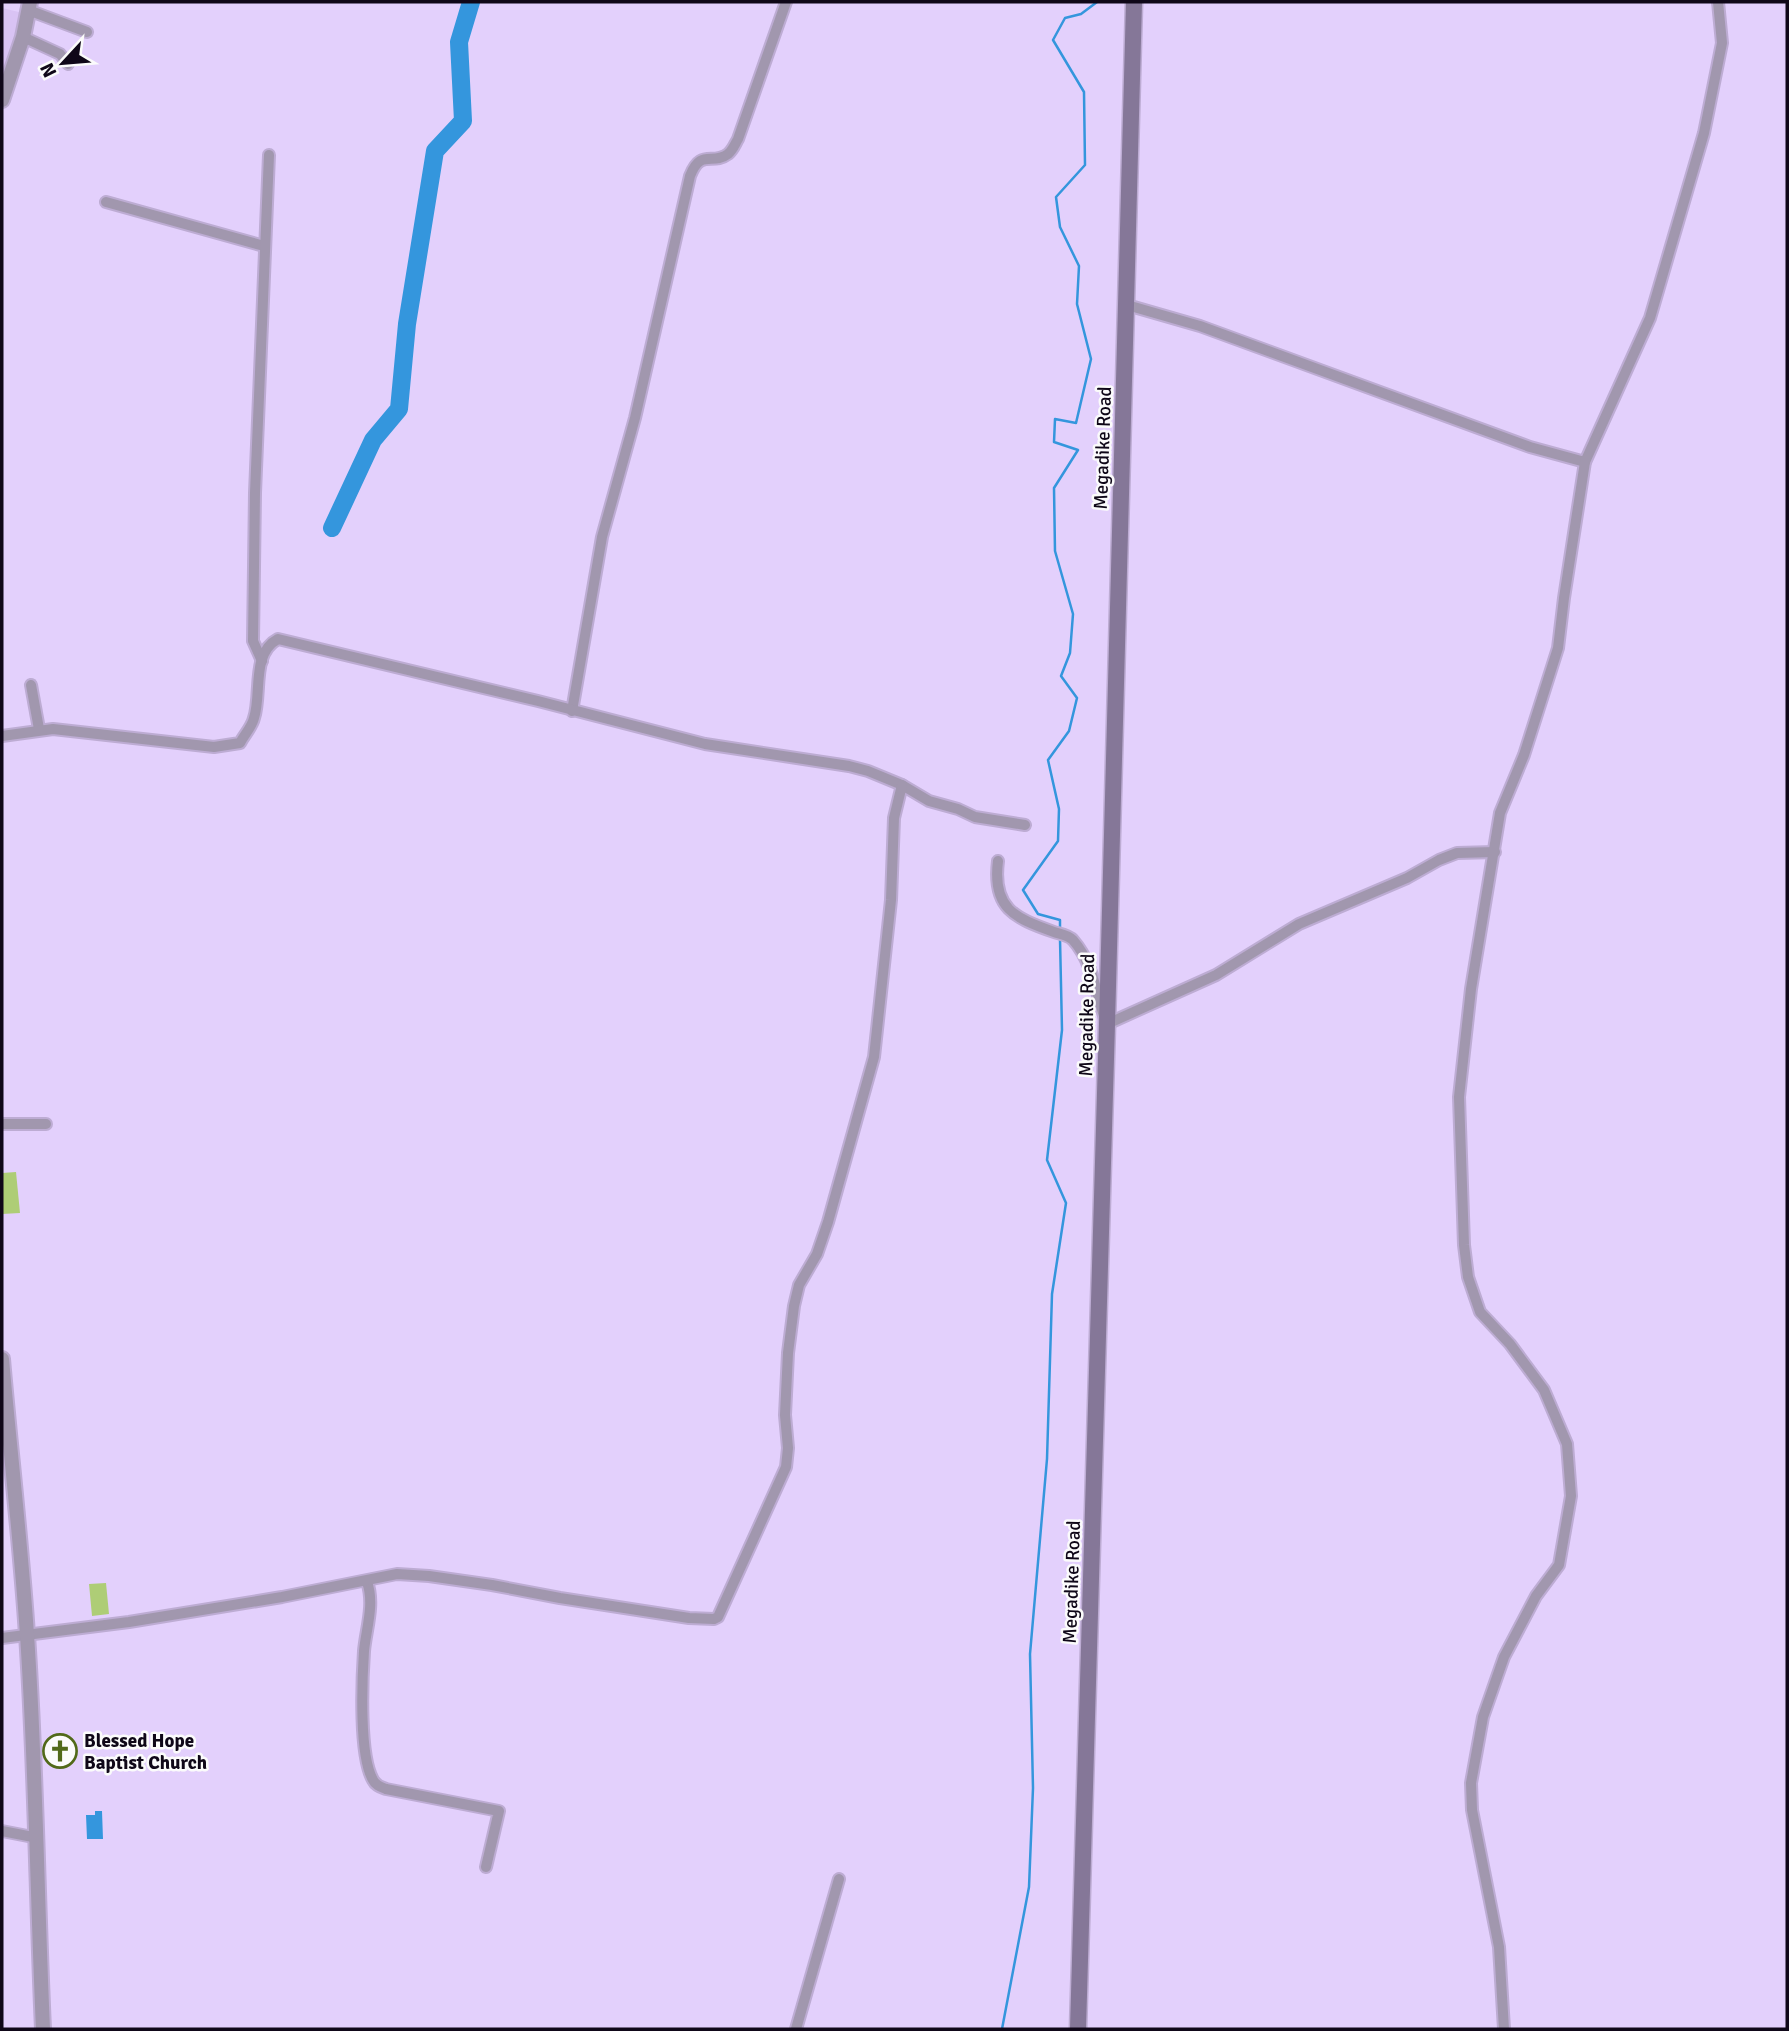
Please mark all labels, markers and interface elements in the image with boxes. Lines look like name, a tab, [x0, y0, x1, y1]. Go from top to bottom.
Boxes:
north arrow	[28, 28, 98, 98]
text: N	[35, 59, 62, 81]
street label: Megadike Road	[1089, 386, 1117, 510]
street label: Megadike Road	[1074, 953, 1100, 1077]
street label: Megadike Road	[1058, 1520, 1086, 1644]
place label: Blessed Hope Baptist Church	[84, 1729, 207, 1775]
church icon: Blessed Hope Baptist Church	[41, 1732, 79, 1770]

